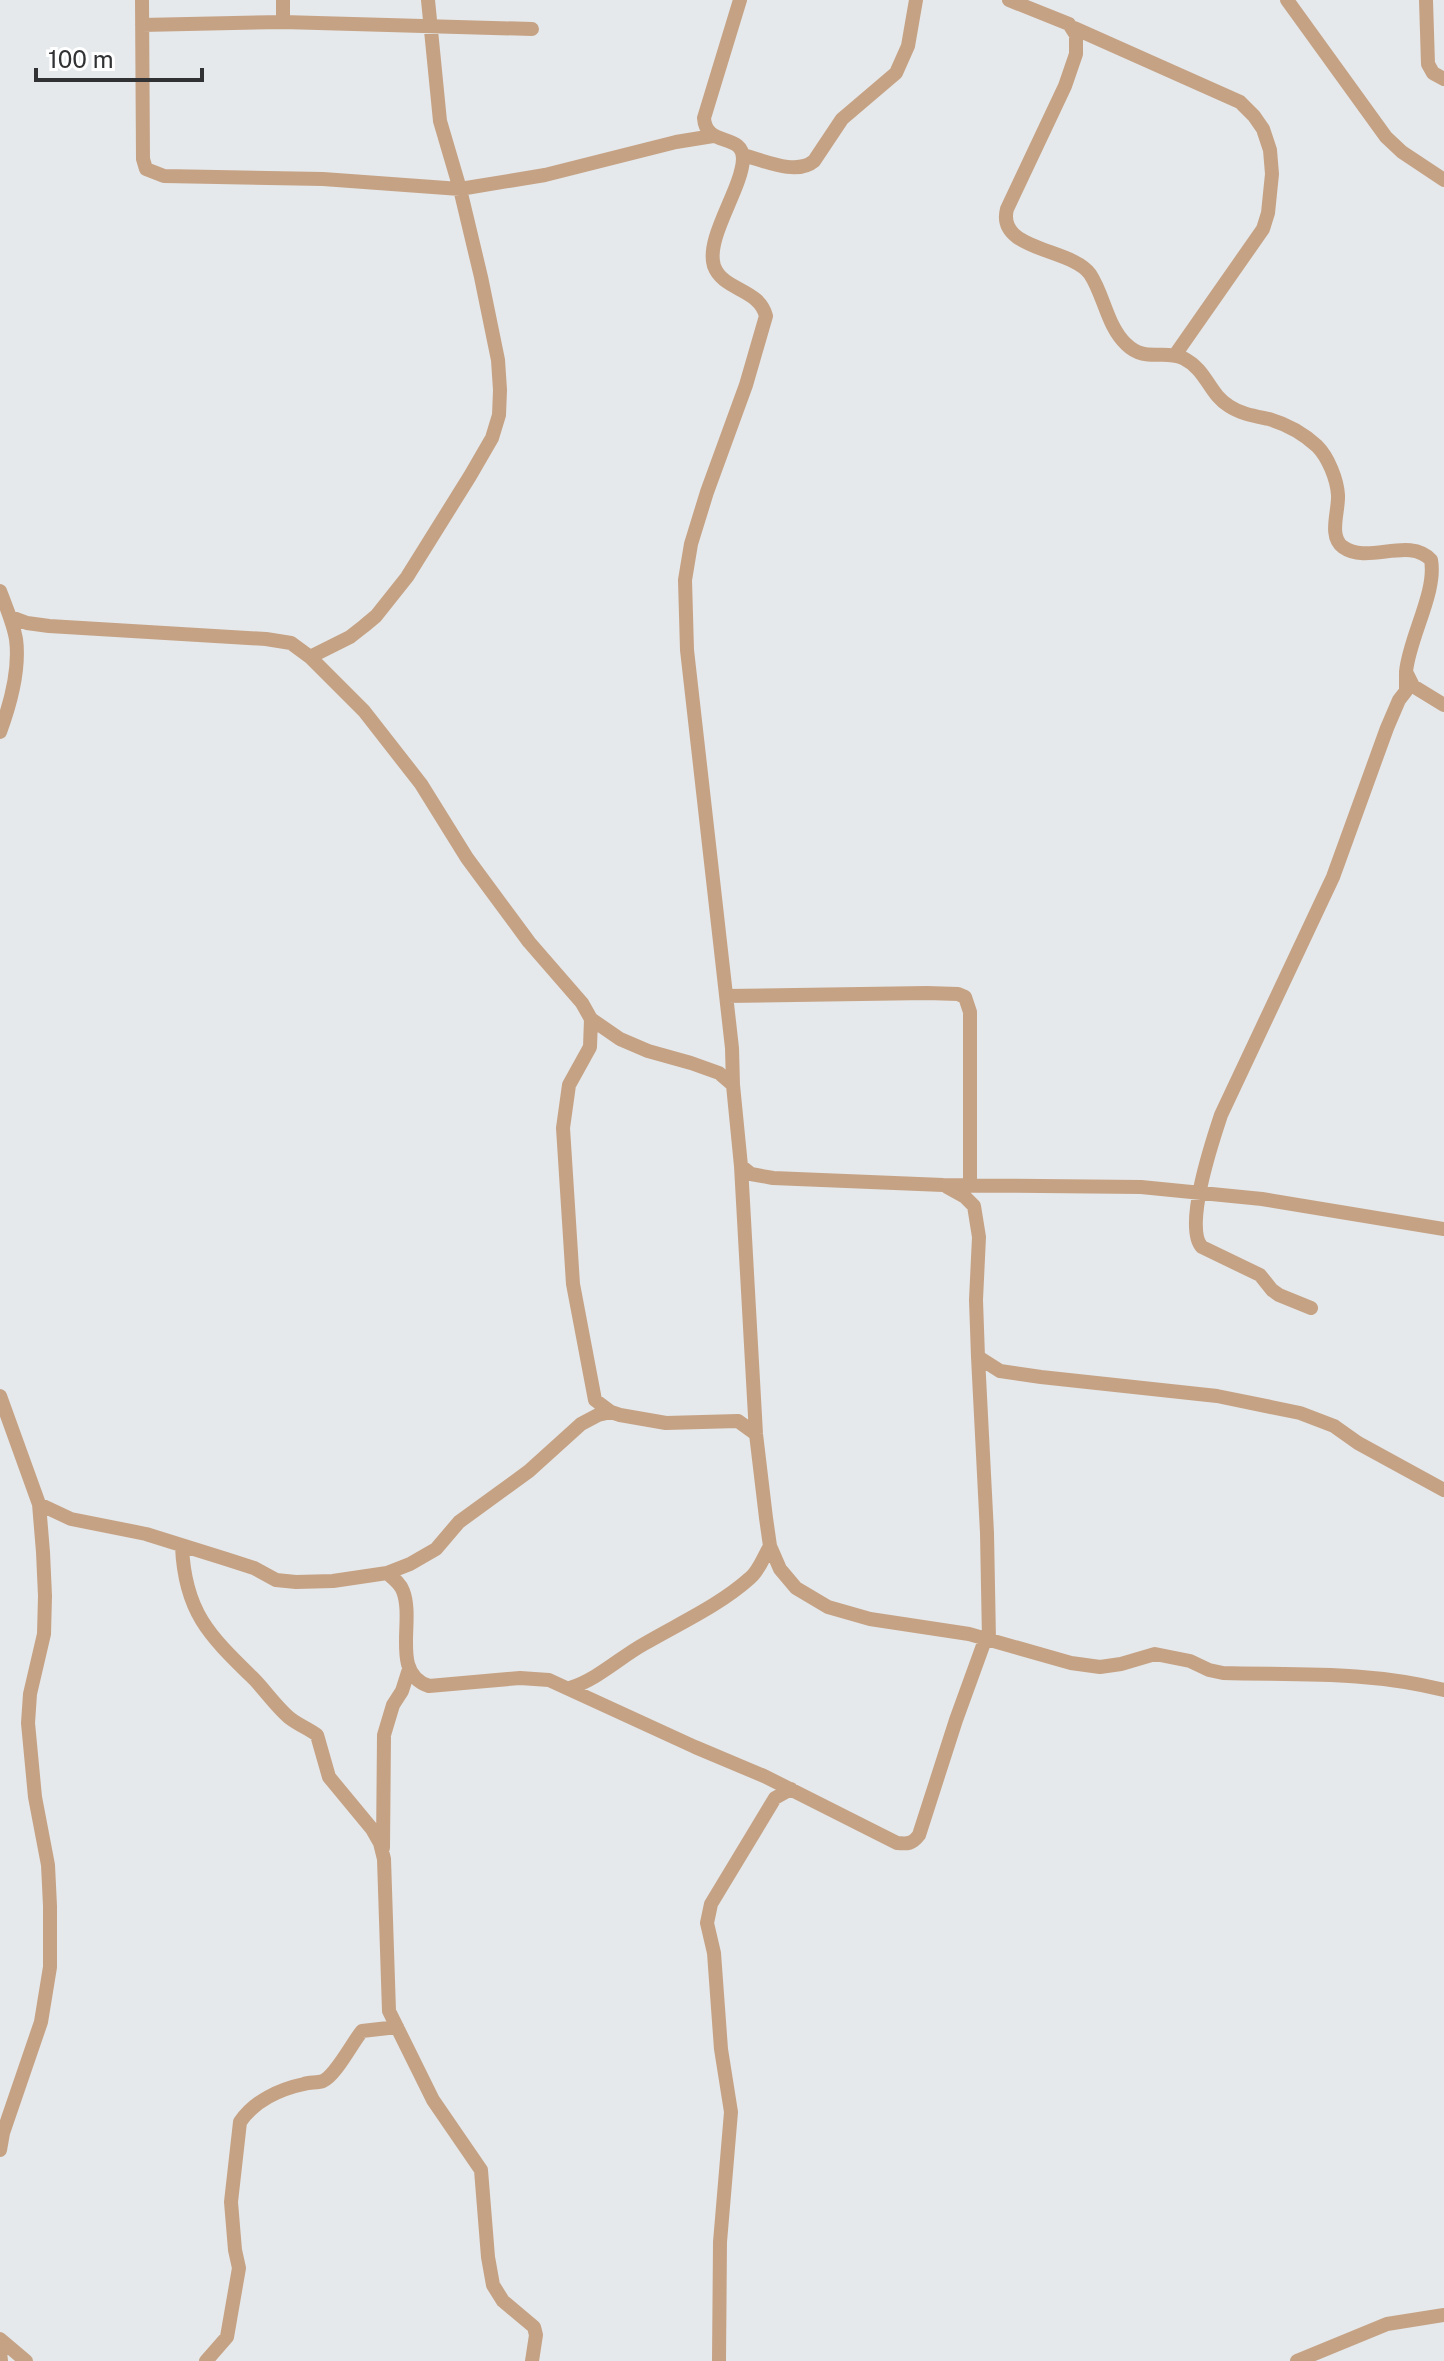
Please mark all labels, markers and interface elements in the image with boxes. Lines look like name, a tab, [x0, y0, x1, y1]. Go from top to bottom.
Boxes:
scale bar	[36, 32, 202, 82]
text: 100 m	[48, 45, 114, 73]

